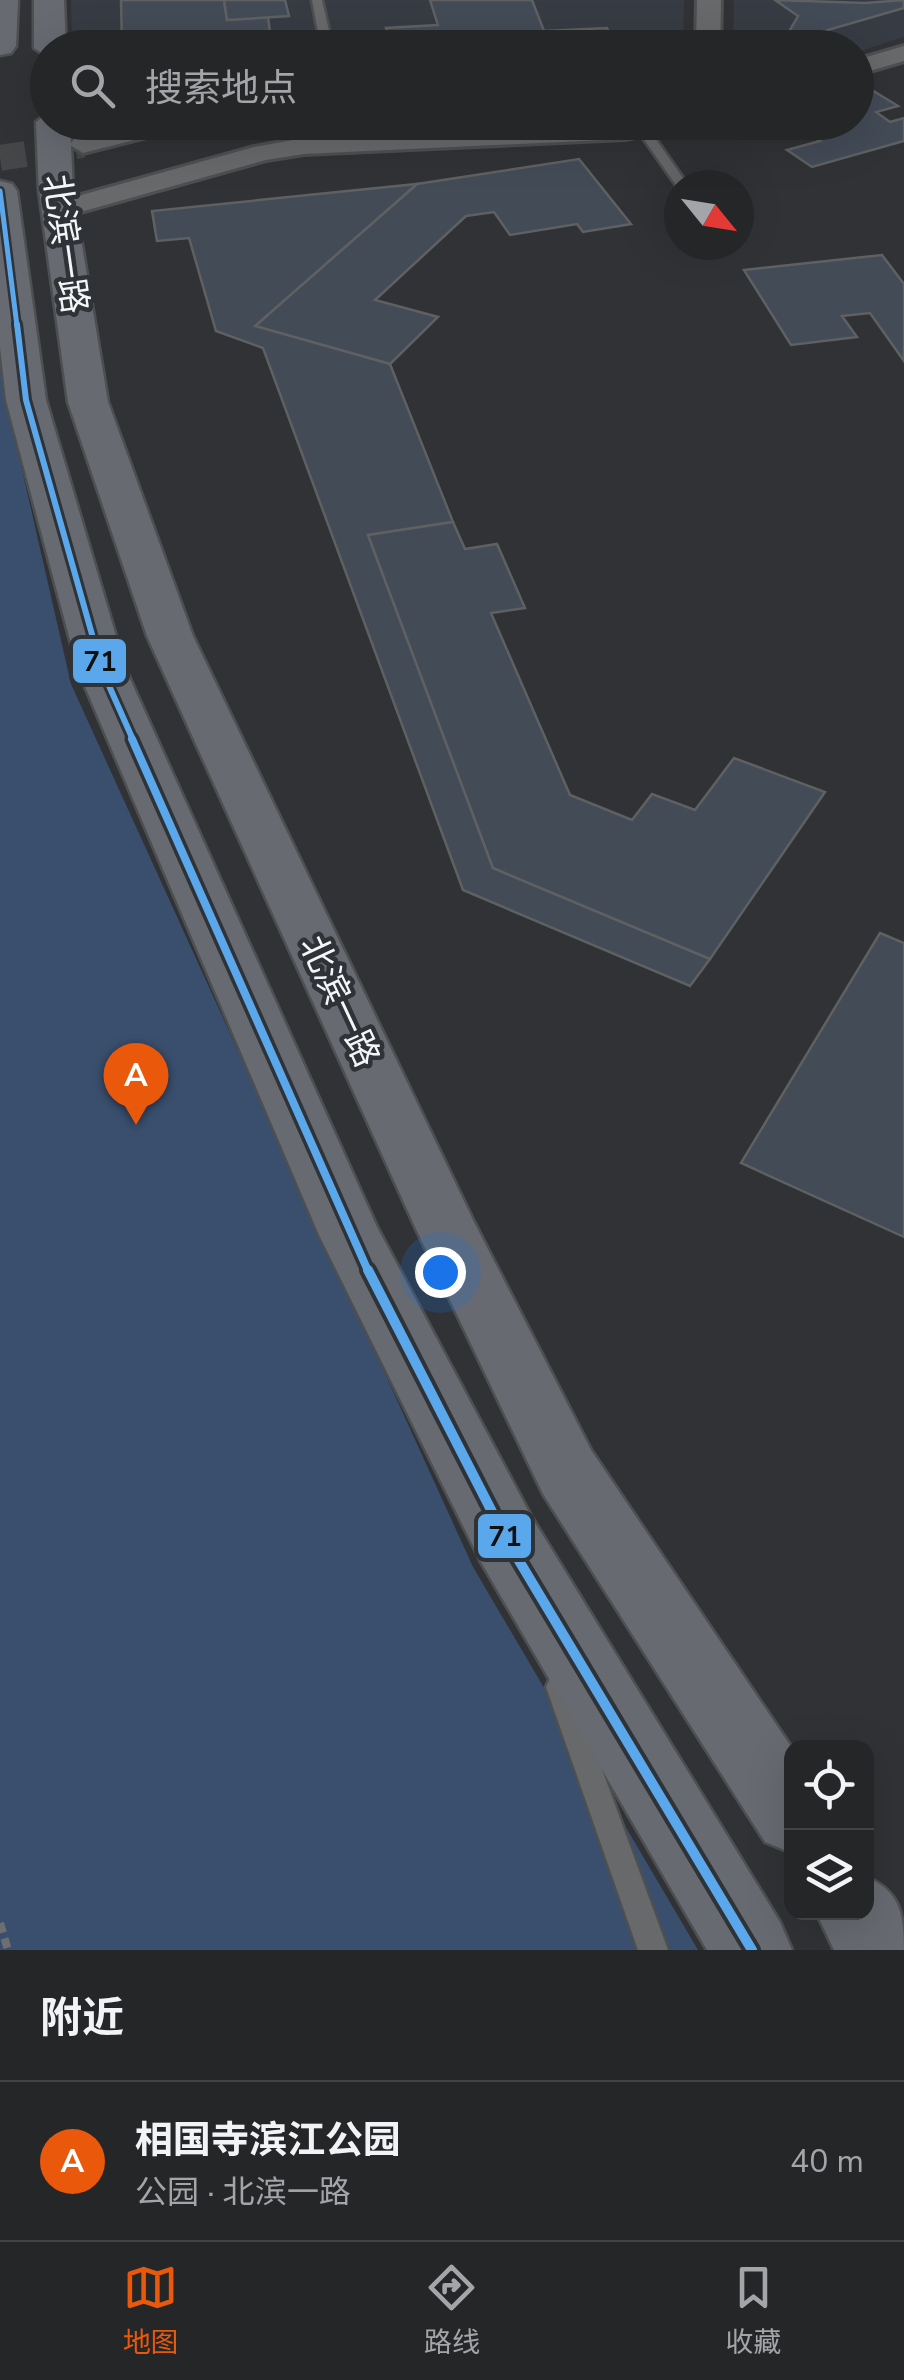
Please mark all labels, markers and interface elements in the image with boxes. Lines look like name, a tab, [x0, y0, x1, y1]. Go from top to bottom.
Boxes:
search box	[30, 30, 874, 140]
icon: search	[65, 58, 120, 113]
text: 搜索地点	[145, 63, 297, 114]
north arrow	[664, 170, 754, 260]
street label: 北滨一路	[32, 171, 99, 317]
line badge: 71	[71, 637, 128, 685]
text: 71	[83, 643, 117, 681]
street label: 北滨一路	[289, 928, 390, 1075]
pin: A	[104, 1042, 168, 1125]
your location	[415, 1247, 466, 1298]
line badge: 71	[476, 1512, 533, 1560]
text: 71	[488, 1518, 522, 1556]
map controls	[784, 1740, 874, 1920]
button: locate	[784, 1740, 874, 1830]
button: layers	[784, 1830, 874, 1920]
text: 附近	[40, 1990, 124, 2047]
text: 相国寺滨江公园	[135, 2115, 401, 2166]
text: A	[61, 2140, 84, 2183]
text: 40 m	[790, 2140, 864, 2183]
text: 公园 · 北滨一路	[135, 2171, 351, 2214]
tab: 地图	[123, 2260, 179, 2362]
tab: 路线	[424, 2260, 480, 2362]
tab: 收藏	[725, 2260, 781, 2362]

